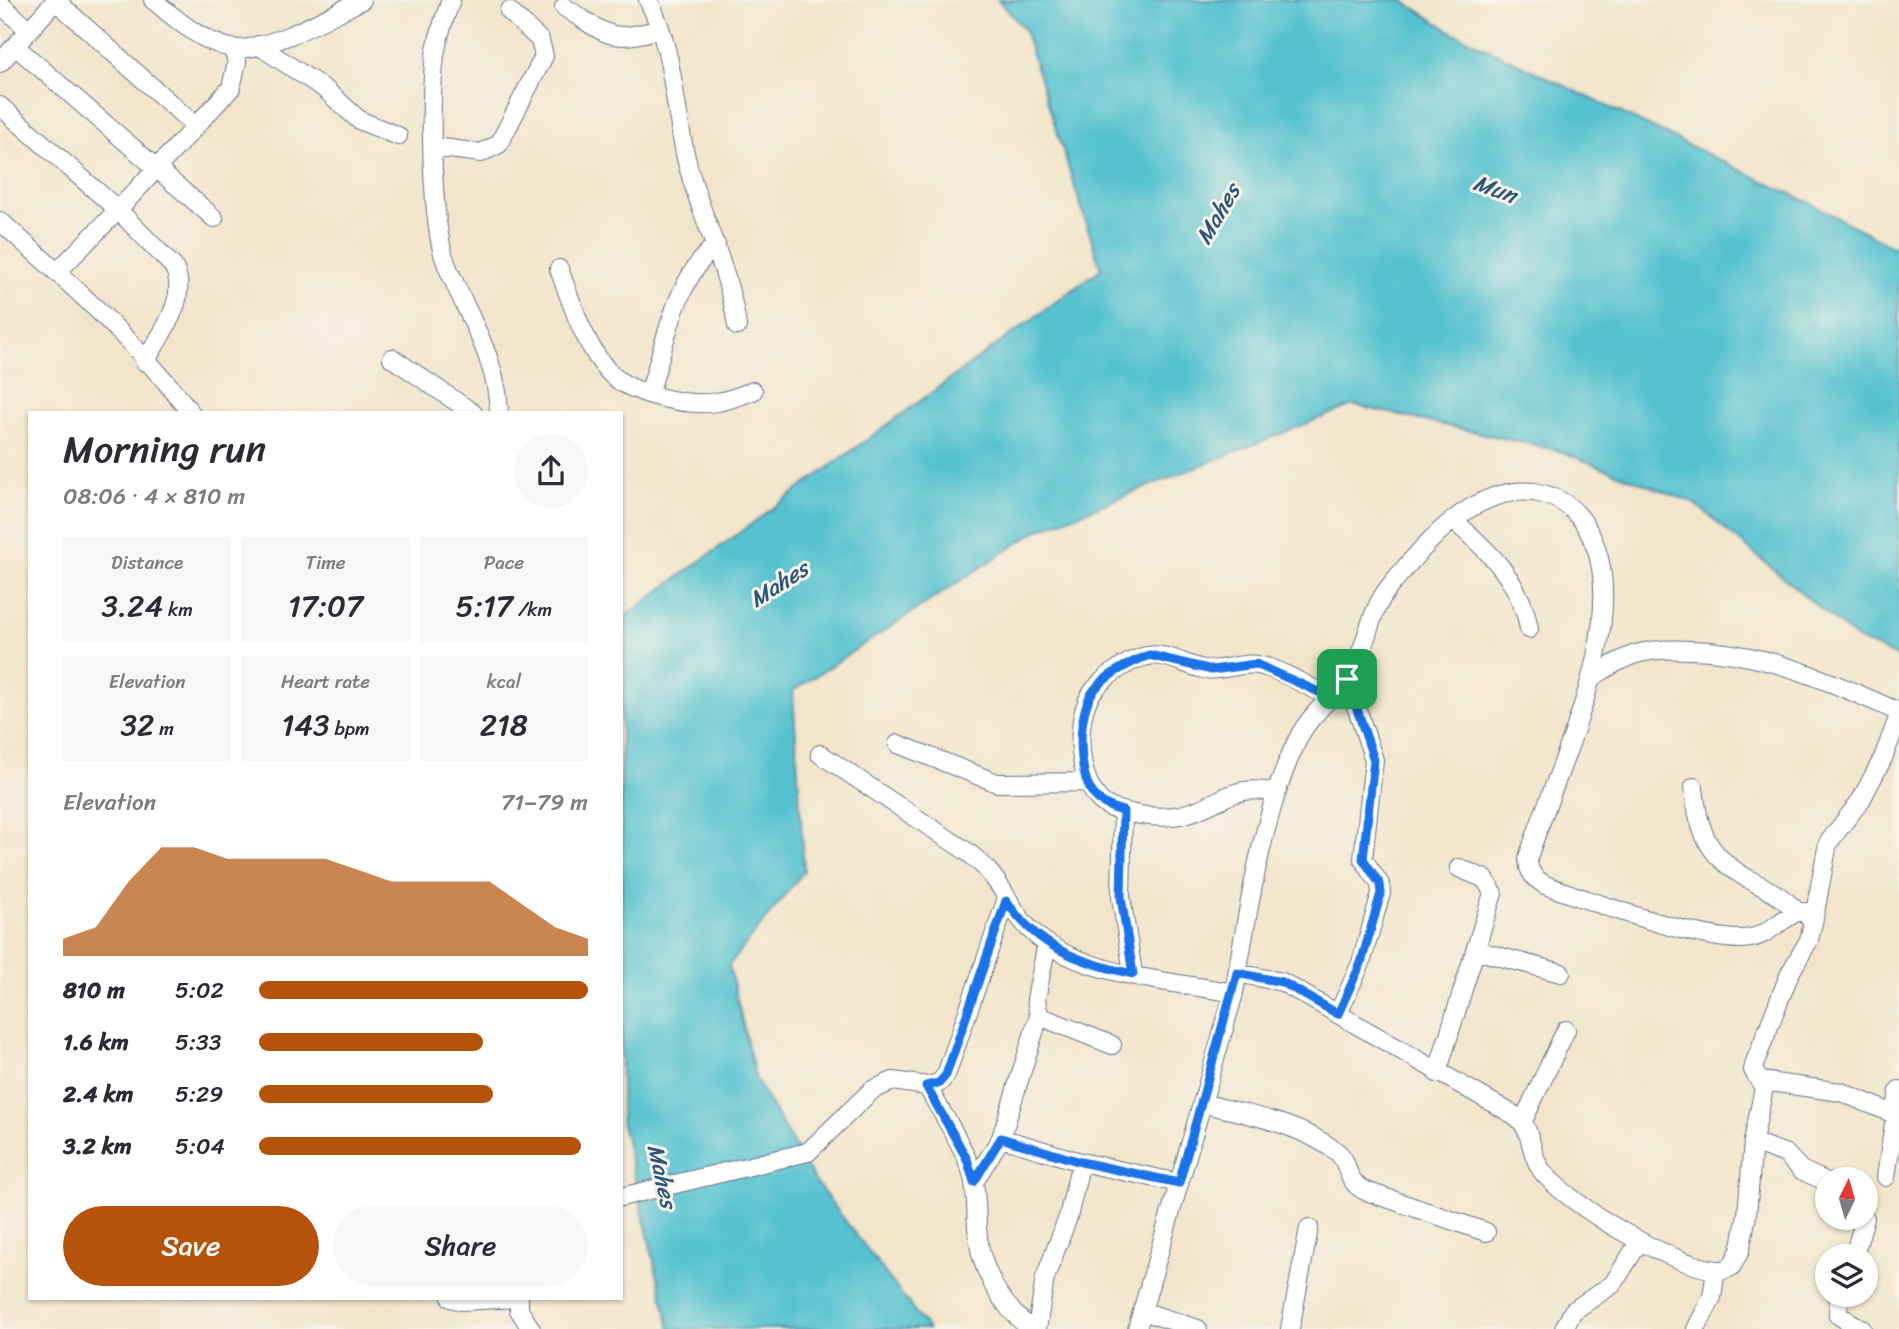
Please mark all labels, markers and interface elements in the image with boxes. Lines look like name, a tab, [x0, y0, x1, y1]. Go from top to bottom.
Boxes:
water label: Mun	[1468, 163, 1525, 216]
water label: Mahes	[1184, 174, 1253, 252]
text: Morning run	[63, 416, 266, 483]
button: share	[514, 434, 588, 508]
text: 08:06 · 4 × 810 m	[63, 476, 245, 517]
text: Distance	[111, 546, 183, 579]
text: Time	[305, 546, 346, 579]
text: Pace	[484, 546, 524, 579]
water label: Mahes	[741, 548, 819, 619]
text: 3.24	[102, 579, 163, 633]
text: 17:07	[288, 579, 363, 633]
text: 5:17	[456, 579, 513, 633]
text: km	[163, 593, 193, 626]
text: /km	[513, 593, 552, 626]
pin	[1317, 649, 1377, 709]
icon: arrive	[1328, 660, 1366, 698]
text: Elevation	[109, 665, 186, 698]
text: Heart rate	[281, 665, 370, 698]
text: kcal	[487, 665, 521, 698]
text: 32	[121, 698, 154, 752]
text: 143	[281, 698, 330, 752]
text: 218	[480, 698, 528, 752]
text: m	[154, 712, 174, 745]
text: bpm	[330, 712, 370, 745]
text: Elevation	[63, 782, 156, 823]
text: 71–79 m	[501, 782, 588, 823]
text: 810 m	[63, 970, 125, 1011]
text: 5:02	[175, 970, 224, 1011]
text: 1.6 km	[63, 1022, 129, 1063]
text: 5:33	[175, 1022, 221, 1063]
text: 2.4 km	[63, 1074, 133, 1115]
text: 5:29	[175, 1074, 223, 1115]
text: 3.2 km	[63, 1126, 132, 1167]
text: 5:04	[175, 1126, 225, 1167]
water label: Mahes	[635, 1140, 690, 1215]
north arrow	[1815, 1167, 1878, 1230]
map controls	[1815, 1167, 1878, 1307]
button: Save	[63, 1206, 319, 1286]
button: Share	[333, 1206, 588, 1286]
button: layers	[1815, 1244, 1878, 1307]

